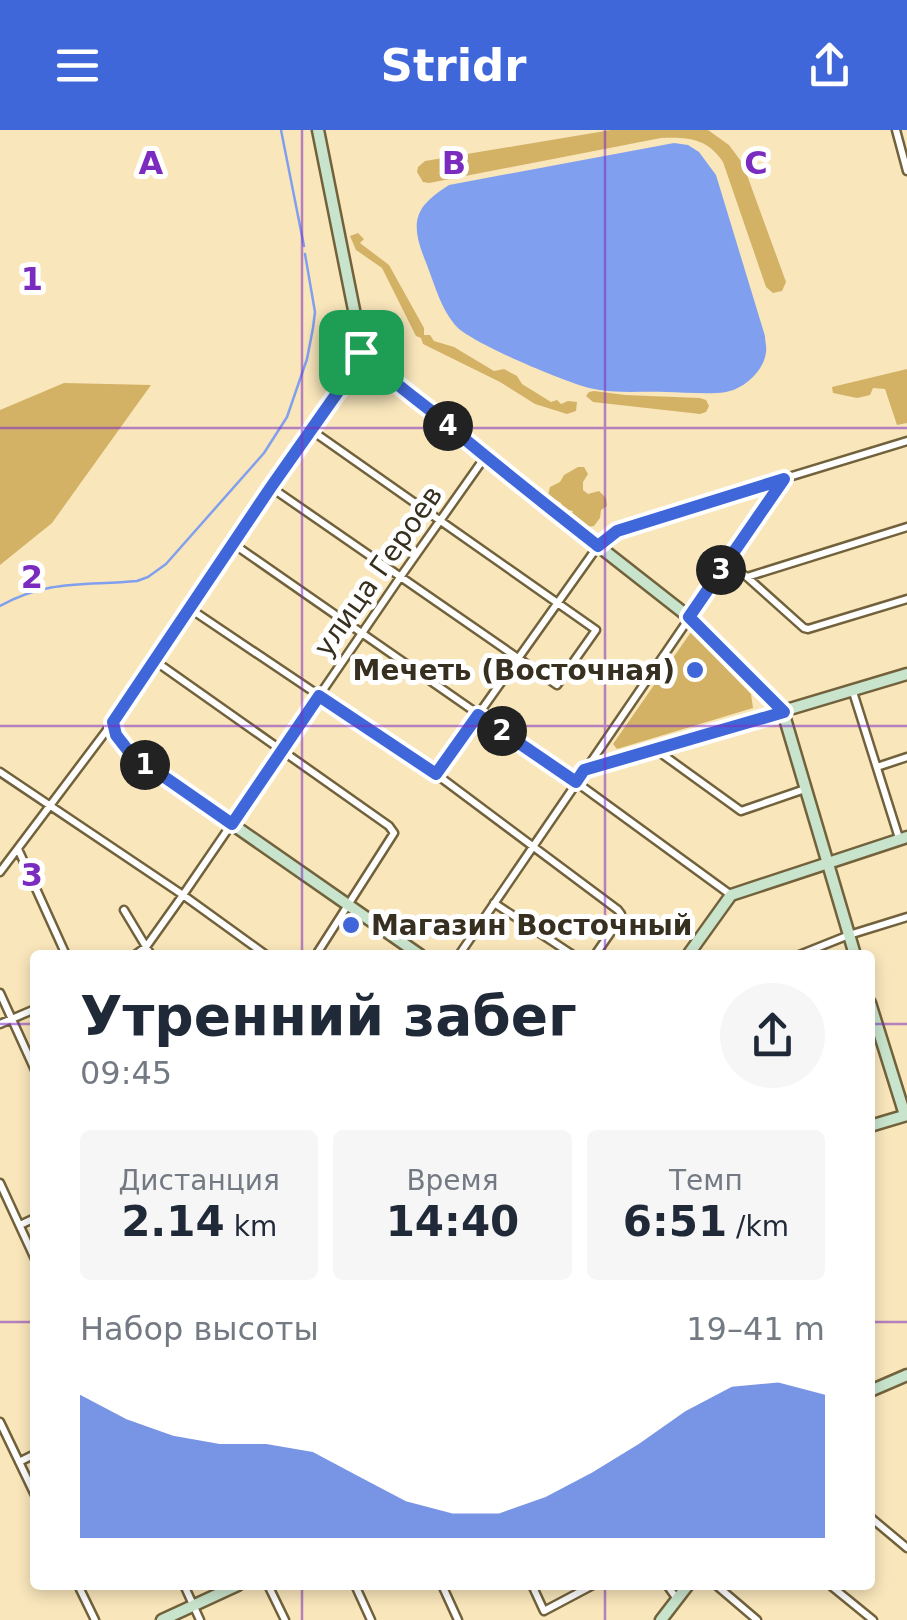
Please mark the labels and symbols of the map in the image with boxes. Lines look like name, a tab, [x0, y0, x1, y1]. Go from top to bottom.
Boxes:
text: A	[139, 144, 164, 182]
text: B	[442, 144, 466, 182]
text: C	[744, 144, 768, 182]
text: 1	[21, 260, 43, 298]
pin	[319, 310, 404, 395]
pin: 4	[423, 401, 473, 451]
street label: улица Героев	[307, 479, 449, 663]
pin: 3	[696, 545, 746, 595]
text: 2	[21, 558, 43, 596]
place label: Мечеть (Восточная)	[353, 654, 675, 687]
marker: Мечеть (Восточная)	[684, 659, 706, 681]
pin: 2	[477, 706, 527, 756]
pin: 1	[120, 740, 170, 790]
text: 3	[21, 856, 43, 894]
place label: Магазин Восточный	[371, 909, 692, 942]
marker: Магазин Восточный	[340, 914, 362, 936]

